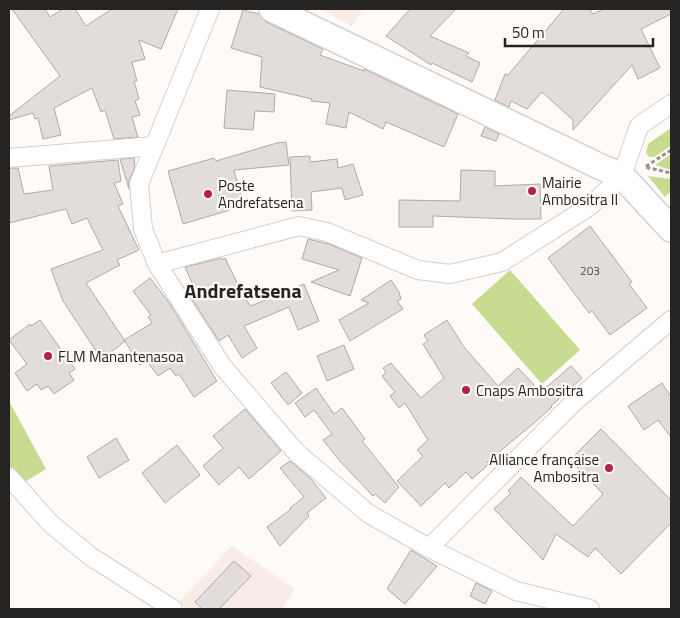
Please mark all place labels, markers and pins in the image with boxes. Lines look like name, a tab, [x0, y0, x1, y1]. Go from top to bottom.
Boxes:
place label: Mairie Ambositra II	[542, 171, 618, 211]
place label: Poste Andrefatsena	[218, 174, 304, 214]
marker: Mairie Ambositra II	[526, 185, 538, 197]
marker: Poste Andrefatsena	[202, 188, 214, 200]
place label: FLM Manantenasoa	[58, 345, 184, 368]
marker: FLM Manantenasoa	[42, 350, 54, 362]
place label: Cnaps Ambositra	[476, 379, 584, 402]
marker: Cnaps Ambositra	[460, 384, 472, 396]
place label: Alliance française Ambositra	[489, 448, 599, 488]
marker: Alliance française Ambositra	[603, 462, 615, 474]

